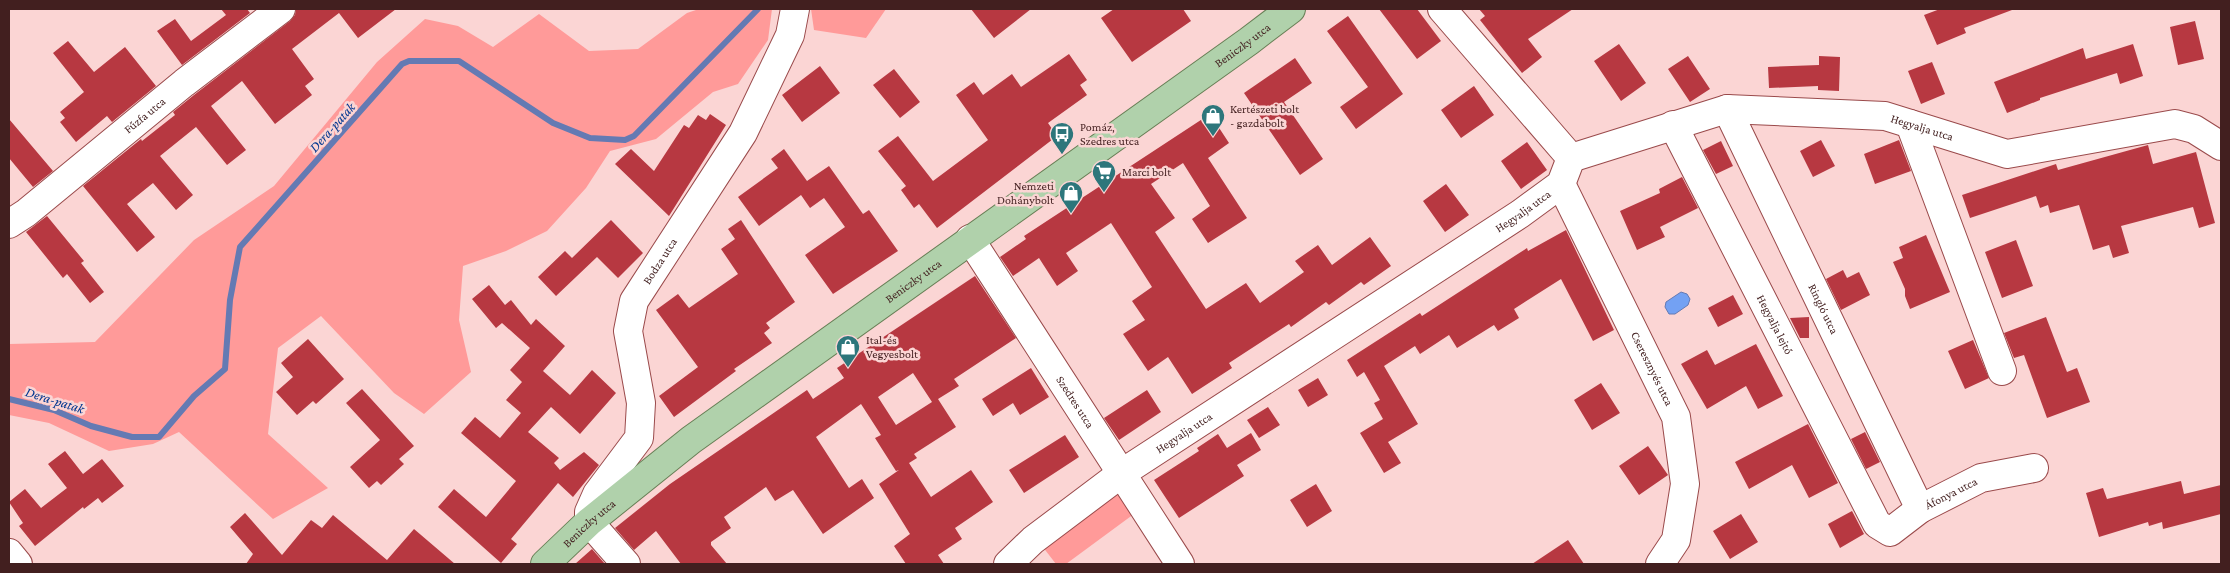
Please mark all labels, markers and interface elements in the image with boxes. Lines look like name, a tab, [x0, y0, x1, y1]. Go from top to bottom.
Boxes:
street label: Beniczky utca	[1212, 20, 1274, 70]
street label: Fűzfa utca	[121, 94, 169, 136]
water label: Dera-patak	[306, 98, 359, 155]
place label: Kertészeti bolt - gazdabolt	[1230, 102, 1300, 130]
shop icon: Kertészeti bolt - gazdabolt	[1200, 103, 1226, 137]
street label: Hegyalja utca	[1889, 111, 1955, 144]
place label: Pomáz, Szedres utca	[1080, 120, 1140, 148]
bus stop icon: Pomáz, Szedres utca	[1049, 121, 1075, 155]
supermarket icon: Marci bolt	[1091, 159, 1117, 193]
place label: Marci bolt	[1122, 165, 1172, 179]
place label: Nemzeti Dohánybolt	[997, 179, 1055, 207]
shop icon: Nemzeti Dohánybolt	[1058, 180, 1084, 214]
street label: Hegyalja utca	[1492, 187, 1554, 235]
street label: Bodza utca	[640, 235, 680, 287]
street label: Beniczky utca	[883, 256, 944, 306]
street label: Ringló utca	[1805, 281, 1842, 337]
street label: Hegyalja lejtő	[1754, 292, 1796, 357]
street label: Cseresznyés utca	[1628, 329, 1677, 409]
place label: Ital-és Vegyesbolt	[866, 333, 919, 361]
shop icon: Ital-és Vegyesbolt	[835, 334, 861, 368]
street label: Szedres utca	[1053, 373, 1098, 431]
water label: Dera-patak	[24, 383, 87, 417]
street label: Hegyalja utca	[1153, 409, 1215, 456]
street label: Áfonya utca	[1923, 474, 1980, 512]
street label: Beniczky utca	[560, 496, 619, 550]

